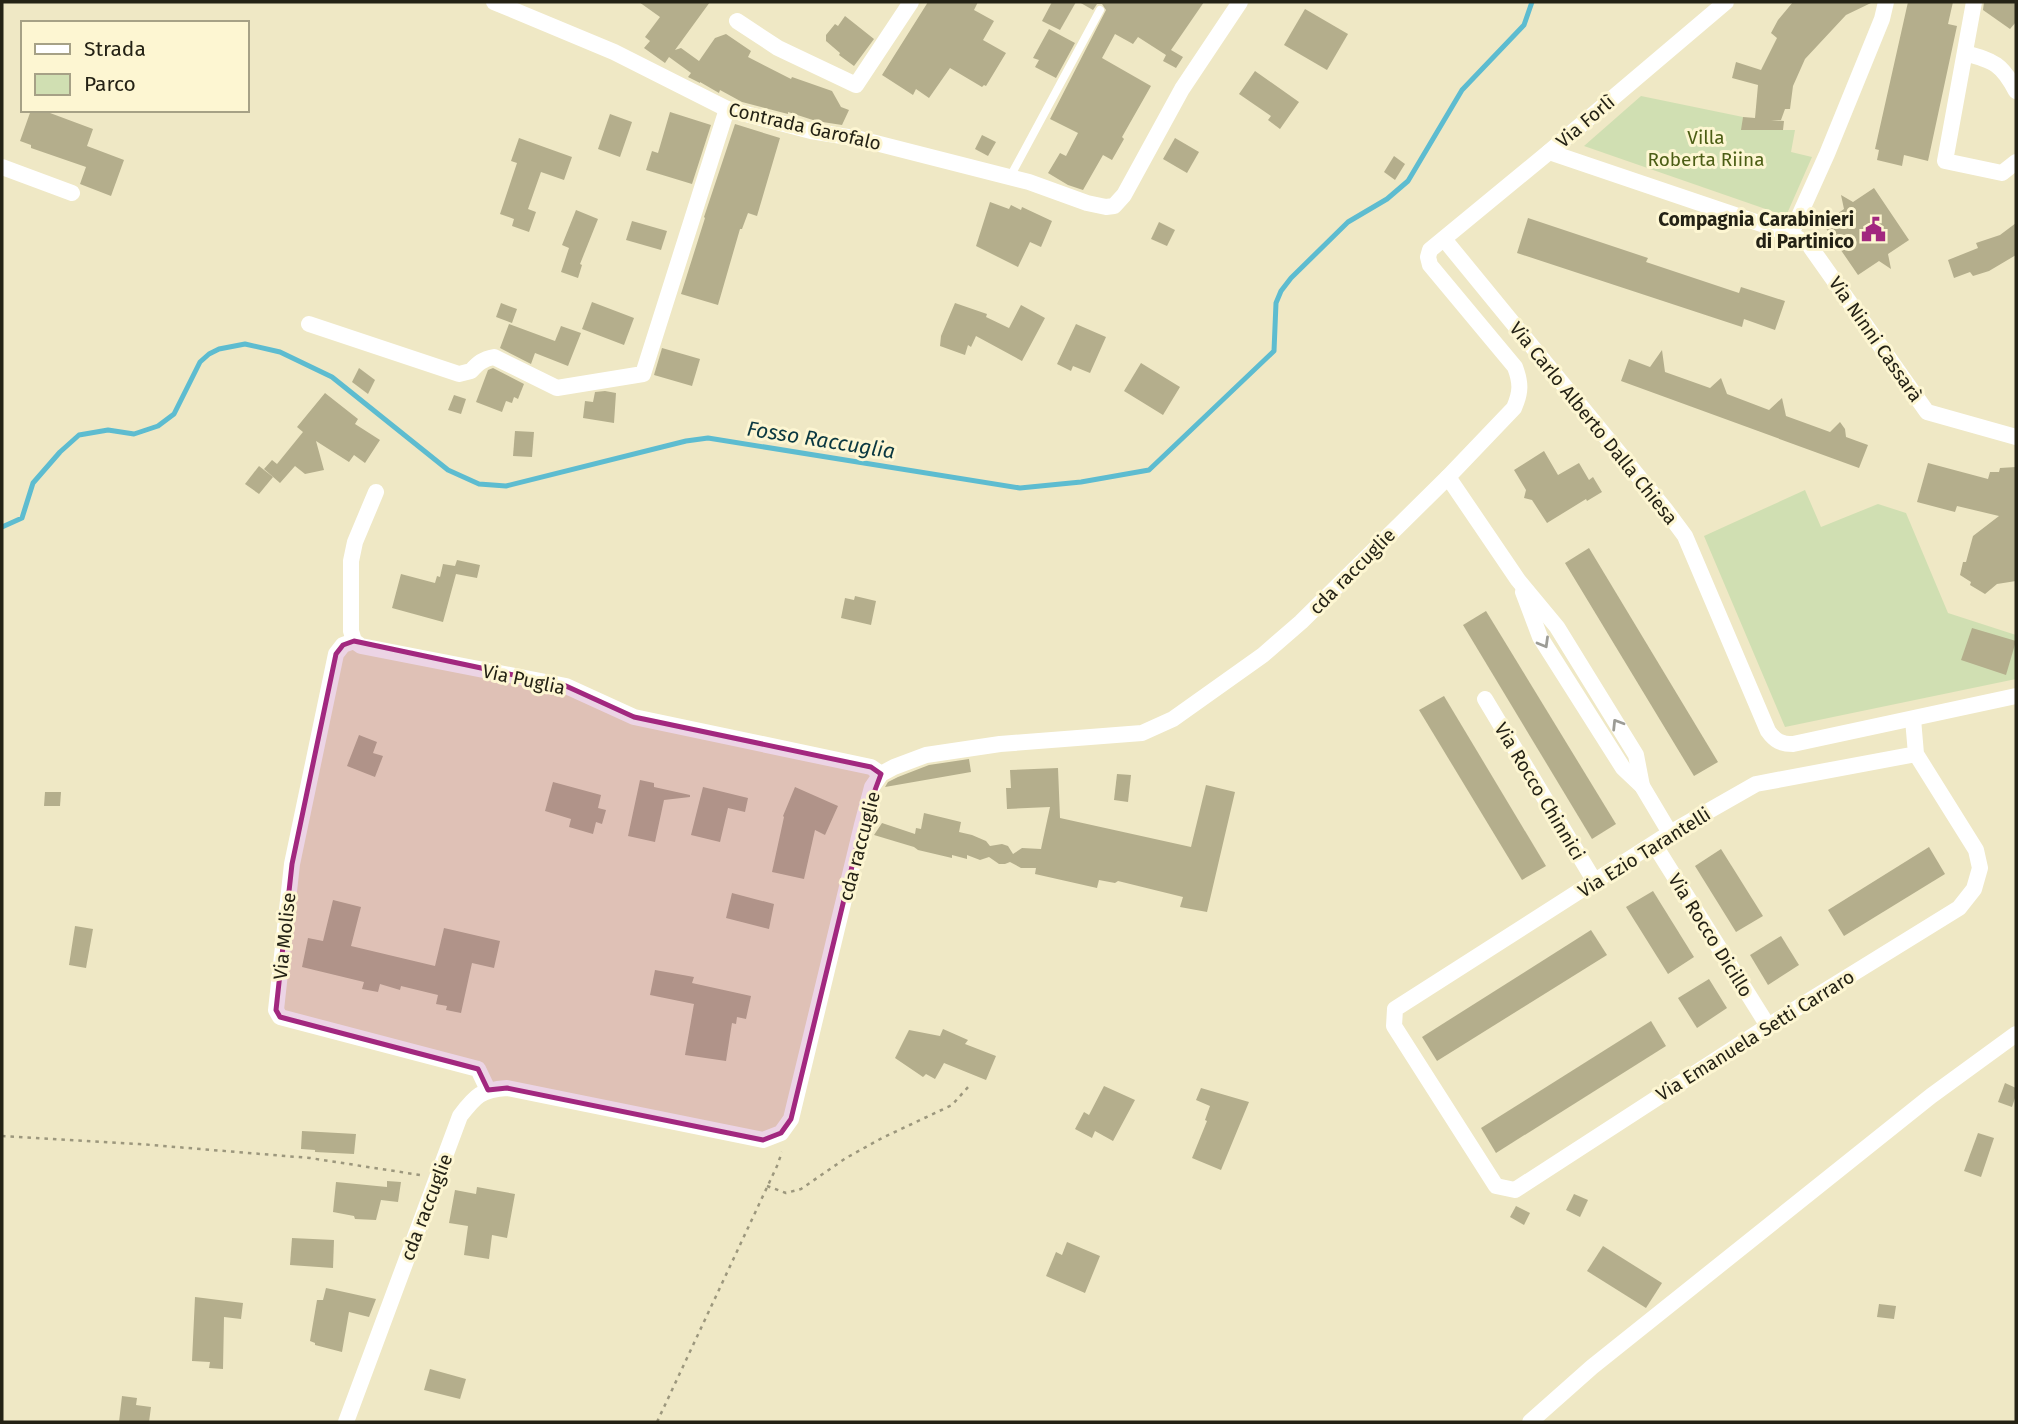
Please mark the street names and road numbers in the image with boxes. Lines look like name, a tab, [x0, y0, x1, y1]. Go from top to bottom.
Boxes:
street label: Via Forlì	[1551, 90, 1620, 152]
street label: Contrada Garofalo	[726, 98, 883, 155]
street label: Via Ninni Cassarà	[1824, 272, 1927, 406]
street label: Via Carlo Alberto Dalla Chiesa	[1505, 317, 1682, 529]
street label: cda raccuglie	[1305, 524, 1400, 619]
street label: Via Puglia	[480, 660, 567, 699]
street label: Via Rocco Chinnici	[1490, 718, 1590, 864]
street label: cda raccuglie	[834, 789, 885, 903]
street label: Via Ezio Tarantelli	[1574, 802, 1715, 902]
street label: Via Rocco Dicillo	[1663, 869, 1758, 1001]
street label: Via Molise	[268, 891, 300, 981]
street label: Via Emanuela Setti Carraro	[1652, 965, 1859, 1106]
street label: cda raccuglie	[396, 1151, 457, 1264]

